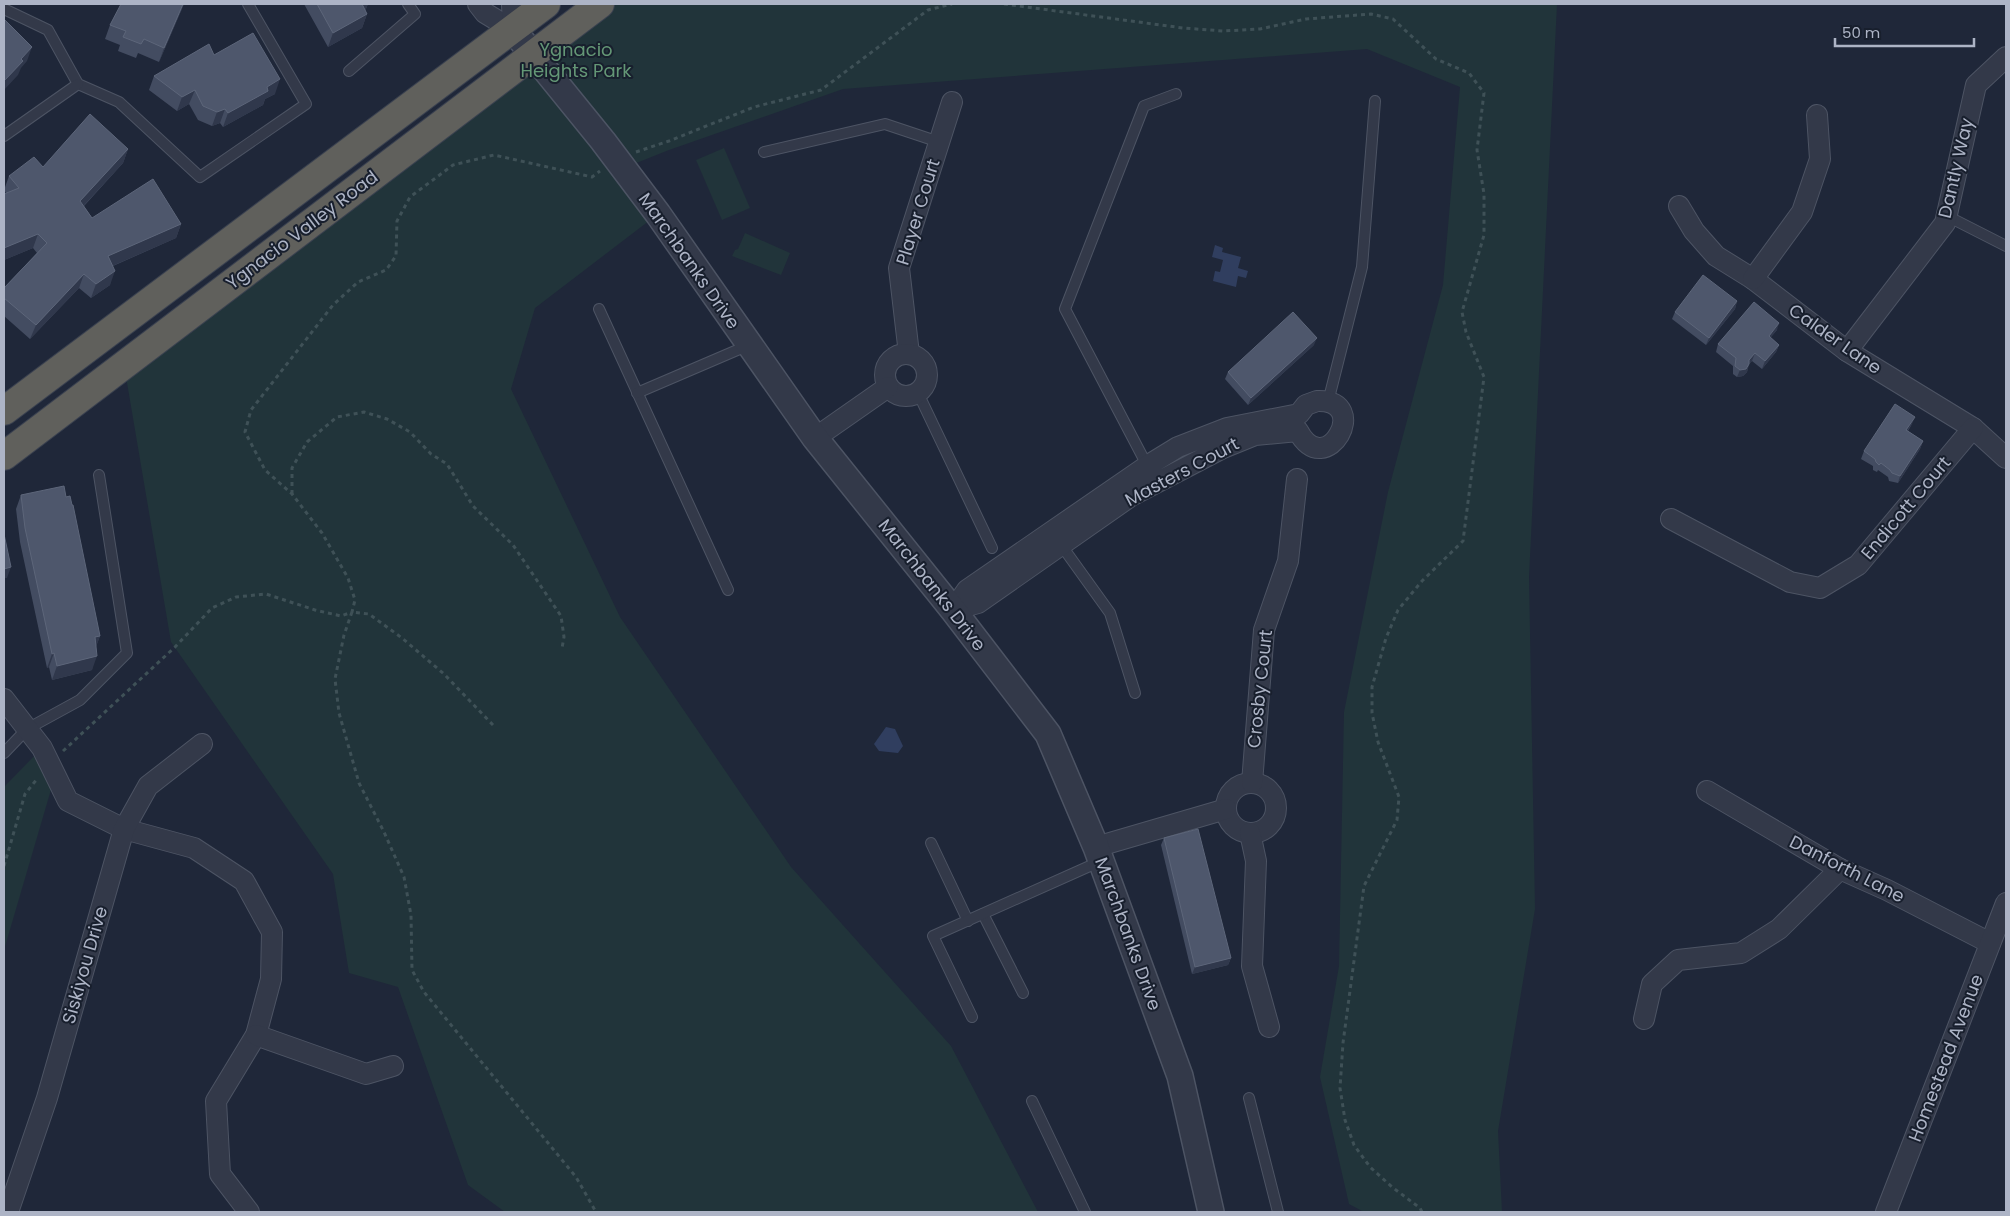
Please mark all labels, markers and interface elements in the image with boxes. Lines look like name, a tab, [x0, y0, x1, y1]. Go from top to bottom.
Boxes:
scale bar	[1835, 15, 1974, 47]
text: 50 m	[1842, 22, 1880, 43]
park label: Ygnacio Heights Park	[520, 37, 632, 83]
street label: Dantly Way	[1932, 115, 1979, 220]
street label: Player Court	[889, 156, 946, 268]
street label: Ygnacio Valley Road	[221, 164, 383, 295]
street label: Marchbanks Drive	[633, 187, 746, 334]
street label: Calder Lane	[1784, 297, 1887, 380]
street label: Masters Court	[1120, 431, 1243, 512]
street label: Endicott Court	[1855, 451, 1956, 565]
street label: Marchbanks Drive	[873, 513, 992, 656]
street label: Crosby Court	[1241, 629, 1278, 749]
street label: Danforth Lane	[1785, 829, 1909, 908]
street label: Marchbanks Drive	[1089, 854, 1168, 1014]
street label: Siskiyou Drive	[56, 903, 113, 1027]
street label: Homestead Avenue	[1902, 970, 1989, 1145]

